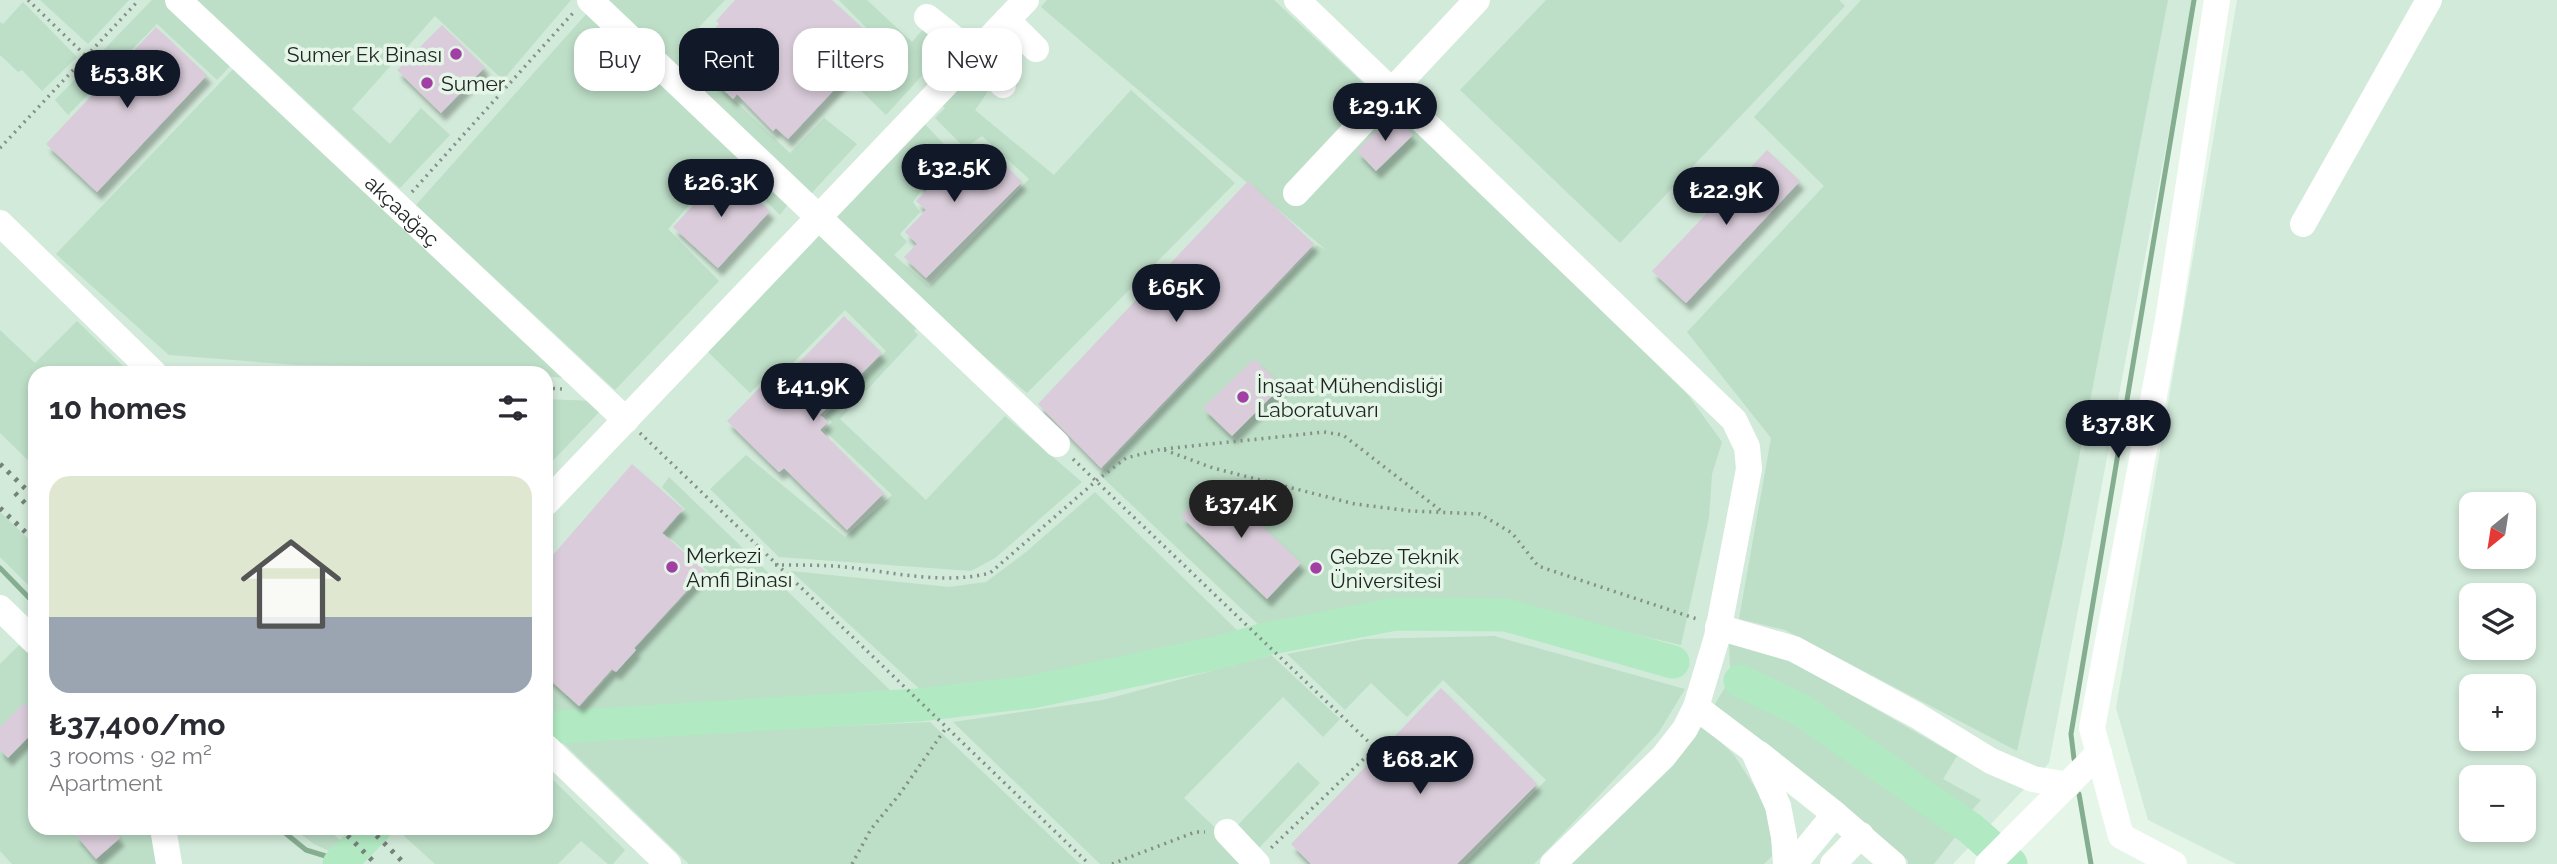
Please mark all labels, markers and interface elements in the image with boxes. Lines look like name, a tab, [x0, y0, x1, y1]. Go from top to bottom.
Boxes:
chip: Buy	[574, 28, 665, 91]
chip: Rent	[679, 28, 779, 91]
chip: Filters	[793, 28, 908, 91]
chip: New	[922, 28, 1022, 91]
place label: Sumer Ek Binası	[287, 42, 442, 67]
marker: Sumer Ek Binası	[448, 46, 464, 62]
pin: ₺53.8K	[70, 50, 184, 110]
text: ₺53.8K	[90, 59, 164, 86]
place label: Sumer	[441, 71, 506, 96]
marker: Sumer	[419, 75, 435, 91]
pin: ₺29.1K	[1328, 83, 1442, 143]
text: ₺29.1K	[1349, 92, 1421, 119]
pin: ₺32.5K	[897, 144, 1011, 204]
text: ₺32.5K	[918, 153, 990, 180]
pin: ₺26.3K	[664, 160, 778, 219]
text: ₺26.3K	[684, 168, 758, 195]
pin: ₺22.9K	[1669, 168, 1783, 227]
street label: akçaağaç	[360, 170, 445, 251]
text: ₺22.9K	[1689, 176, 1763, 203]
pin: ₺65K	[1135, 264, 1217, 324]
text: ₺65K	[1148, 273, 1204, 300]
pin: ₺41.9K	[756, 364, 870, 423]
text: ₺41.9K	[777, 372, 849, 399]
place label: İnşaat Mühendisliği Laboratuvarı	[1257, 373, 1443, 422]
icon: filters	[494, 389, 532, 427]
marker: İnşaat Mühendisliği Laboratuvarı	[1235, 389, 1251, 405]
text: 10 homes	[49, 391, 186, 426]
pin: ₺37.8K	[2061, 400, 2175, 460]
text: ₺37.8K	[2082, 409, 2154, 436]
pin: ₺37.4K	[1184, 480, 1298, 540]
text: ₺37.4K	[1205, 489, 1277, 516]
north arrow	[2459, 492, 2536, 569]
map controls	[2459, 492, 2536, 842]
icon: home	[228, 521, 354, 647]
place label: Merkezi Amfi Binası	[686, 543, 792, 592]
place label: Gebze Teknik Üniversitesi	[1330, 544, 1459, 593]
marker: Merkezi Amfi Binası	[664, 559, 680, 575]
marker: Gebze Teknik Üniversitesi	[1308, 560, 1324, 576]
button: layers	[2459, 583, 2536, 660]
button: +	[2459, 674, 2536, 751]
text: ₺37,400/mo	[49, 707, 225, 742]
pin: ₺68.2K	[1363, 736, 1477, 796]
text: 3 rooms · 92 m²	[49, 742, 212, 769]
text: ₺68.2K	[1382, 745, 1458, 772]
button: −	[2459, 765, 2536, 842]
text: Apartment	[49, 769, 163, 796]

